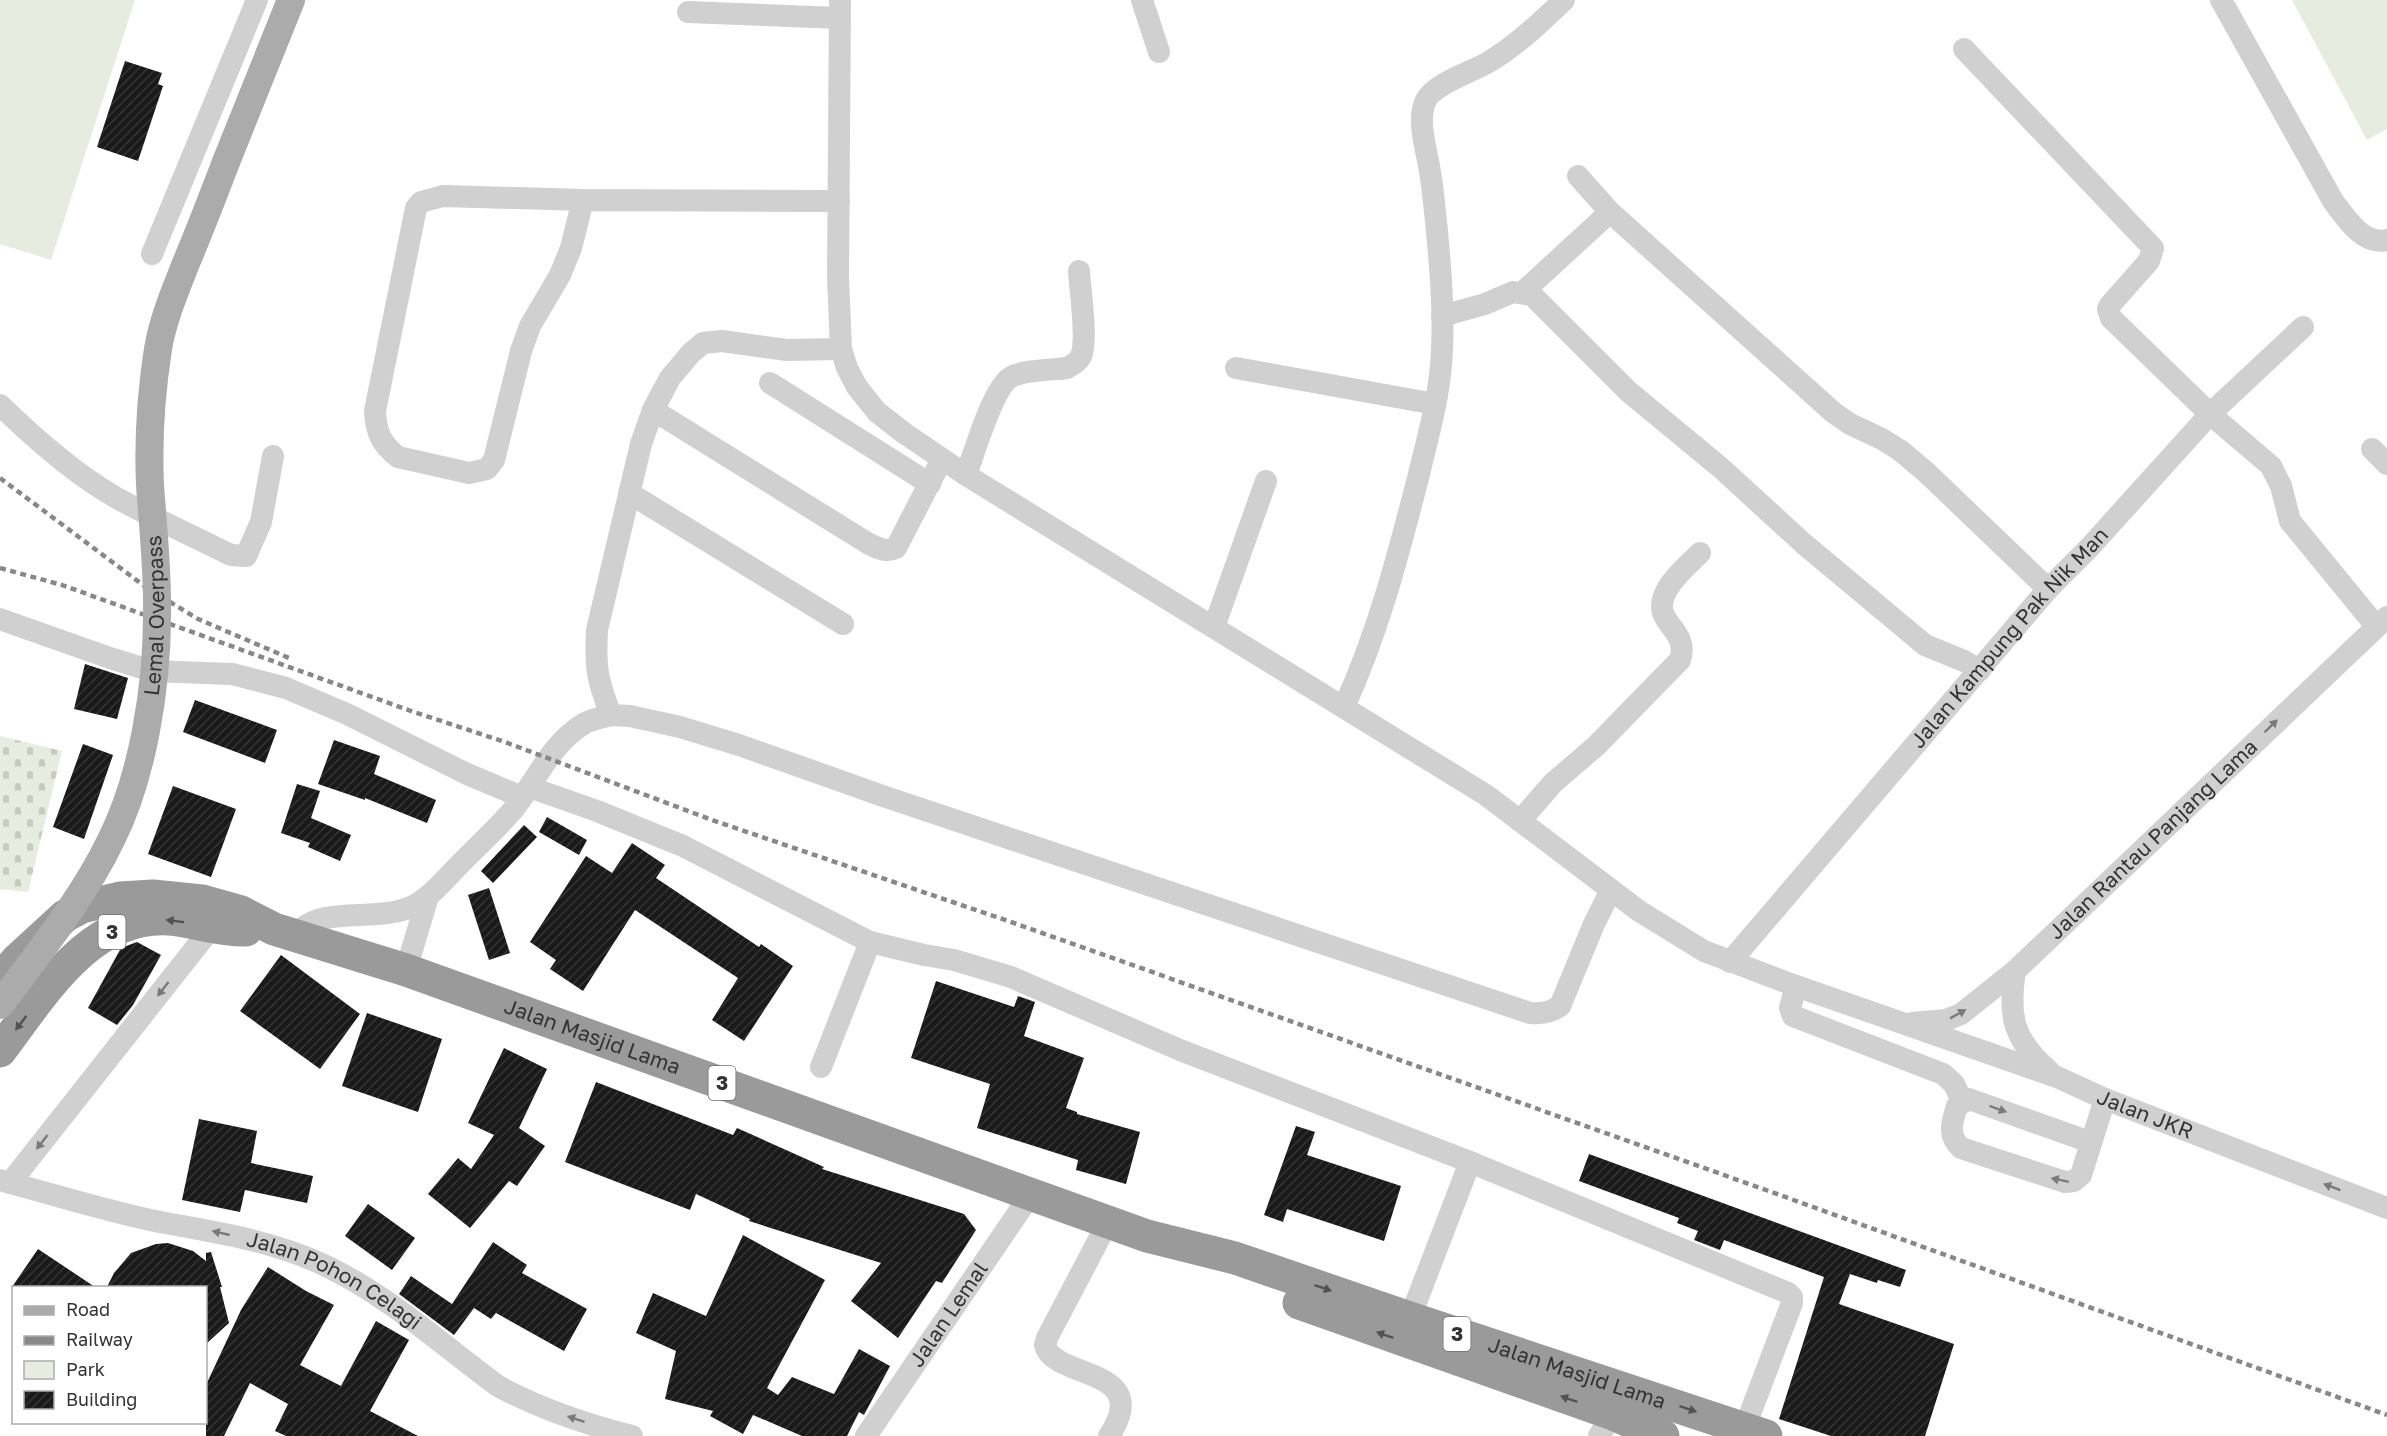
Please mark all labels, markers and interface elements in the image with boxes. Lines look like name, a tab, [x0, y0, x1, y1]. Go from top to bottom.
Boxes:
street label: Jalan Kampung Pak Nik Man	[1904, 522, 2113, 753]
street label: Lemal Overpass	[138, 534, 169, 697]
one-way arrow	[2264, 719, 2279, 733]
street label: Jalan Rantau Panjang Lama	[2043, 733, 2262, 944]
road number: 3	[98, 915, 126, 949]
one-way arrow	[165, 916, 184, 925]
one-way arrow	[156, 981, 169, 997]
street label: Jalan Masjid Lama	[501, 992, 684, 1079]
one-way arrow	[1950, 1009, 1967, 1019]
one-way arrow	[16, 1015, 28, 1030]
road number: 3	[708, 1066, 736, 1100]
street label: Jalan JKR	[2093, 1083, 2197, 1144]
one-way arrow	[1989, 1104, 2007, 1114]
one-way arrow	[36, 1134, 49, 1150]
one-way arrow	[2051, 1174, 2069, 1184]
one-way arrow	[2323, 1181, 2341, 1191]
street label: Jalan Pohon Celagi	[244, 1225, 427, 1335]
one-way arrow	[212, 1227, 231, 1237]
street label: Jalan Lemal	[903, 1256, 993, 1371]
one-way arrow	[1314, 1284, 1332, 1294]
legend	[12, 1286, 207, 1424]
text: Road	[66, 1298, 110, 1320]
road number: 3	[1444, 1317, 1470, 1351]
text: Railway	[66, 1328, 133, 1350]
one-way arrow	[1376, 1329, 1394, 1339]
street label: Jalan Masjid Lama	[1485, 1331, 1669, 1414]
text: Park	[66, 1358, 105, 1380]
text: Building	[66, 1388, 137, 1410]
one-way arrow	[1560, 1393, 1578, 1403]
one-way arrow	[1679, 1405, 1697, 1414]
one-way arrow	[567, 1414, 585, 1423]

